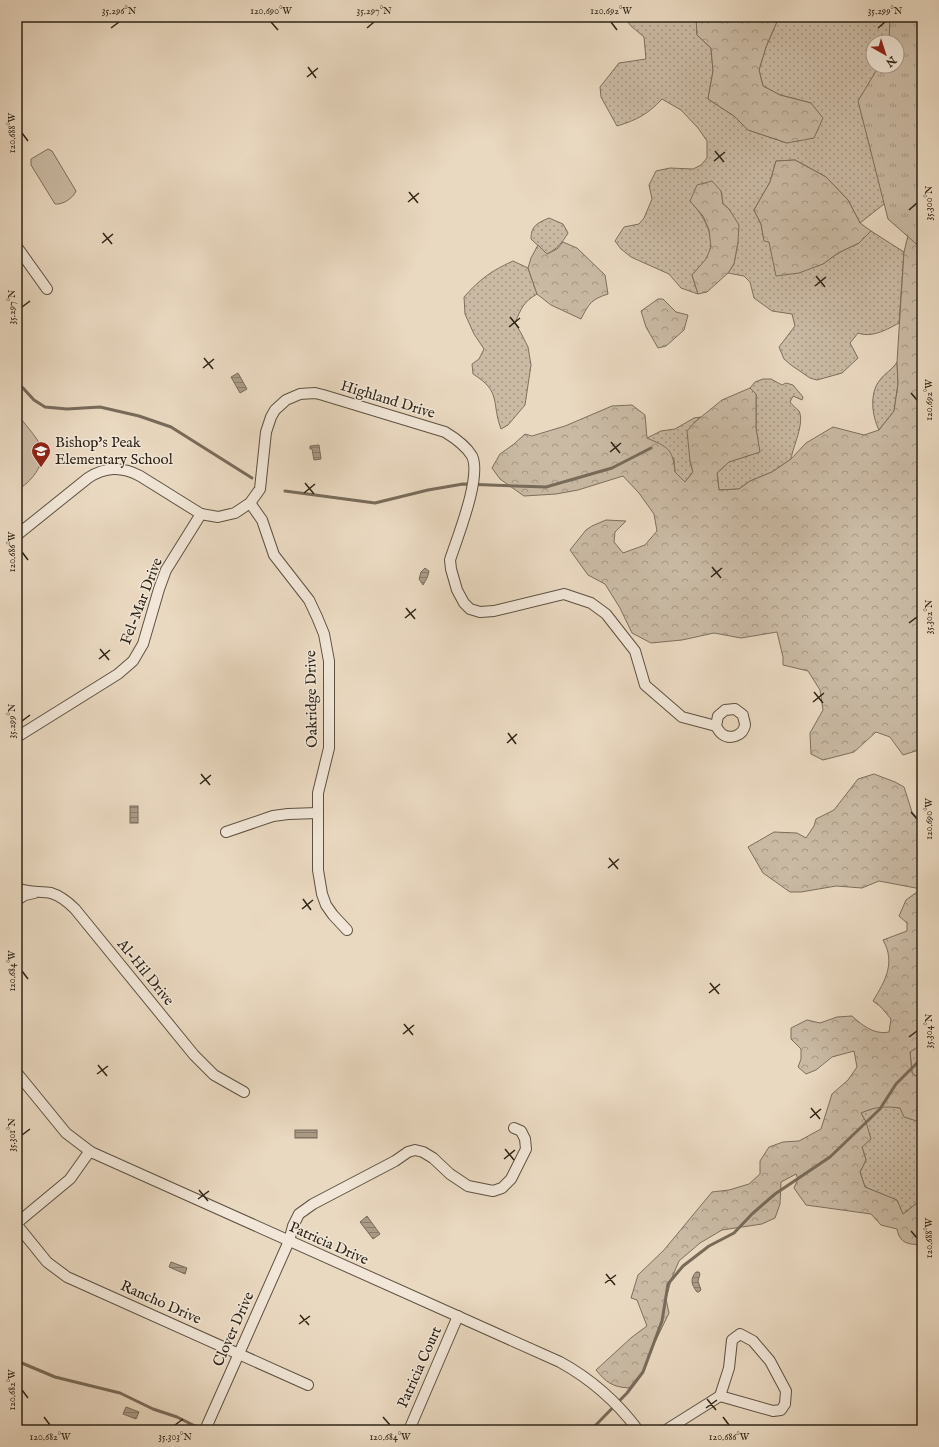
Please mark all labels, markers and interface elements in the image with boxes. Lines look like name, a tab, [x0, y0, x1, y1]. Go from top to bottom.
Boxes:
text: 35.296°N	[102, 5, 137, 18]
text: 120.690°W	[250, 5, 292, 18]
text: 35.297°N	[356, 5, 392, 18]
text: 120.692°W	[590, 5, 632, 18]
text: 35.299°N	[868, 5, 903, 18]
north arrow	[865, 34, 905, 74]
text: N	[882, 52, 900, 70]
text: 120.688°W	[6, 112, 19, 153]
text: 35.300°N	[923, 185, 936, 220]
text: 35.297°N	[6, 289, 19, 325]
street label: Highland Drive	[338, 376, 438, 423]
text: 120.692°W	[923, 379, 936, 421]
place label: Bishop's Peak Elementary School	[55, 433, 174, 469]
school or university icon: Bishop's Peak Elementary School	[30, 440, 52, 468]
text: 120.686°W	[6, 531, 19, 572]
street label: Fel-Mar Drive	[116, 555, 167, 647]
text: 35.302°N	[923, 599, 936, 634]
street label: Oakridge Drive	[301, 650, 322, 748]
text: 35.299°N	[6, 703, 19, 738]
text: 120.690°W	[923, 798, 936, 840]
street label: Al-Hil Drive	[112, 934, 178, 1010]
text: 120.684°W	[6, 950, 19, 992]
text: 35.304°N	[923, 1013, 936, 1048]
text: 35.301°N	[6, 1118, 19, 1152]
text: 120.688°W	[923, 1217, 936, 1258]
street label: Patricia Drive	[286, 1218, 372, 1269]
street label: Rancho Drive	[117, 1276, 204, 1329]
street label: Clover Drive	[209, 1289, 258, 1370]
street label: Patricia Court	[393, 1324, 446, 1411]
text: 120.682°W	[6, 1369, 19, 1411]
text: 120.682°W	[29, 1431, 71, 1444]
text: 35.303°N	[158, 1431, 192, 1444]
text: 120.684°W	[369, 1431, 411, 1444]
text: 120.686°W	[709, 1431, 750, 1444]

